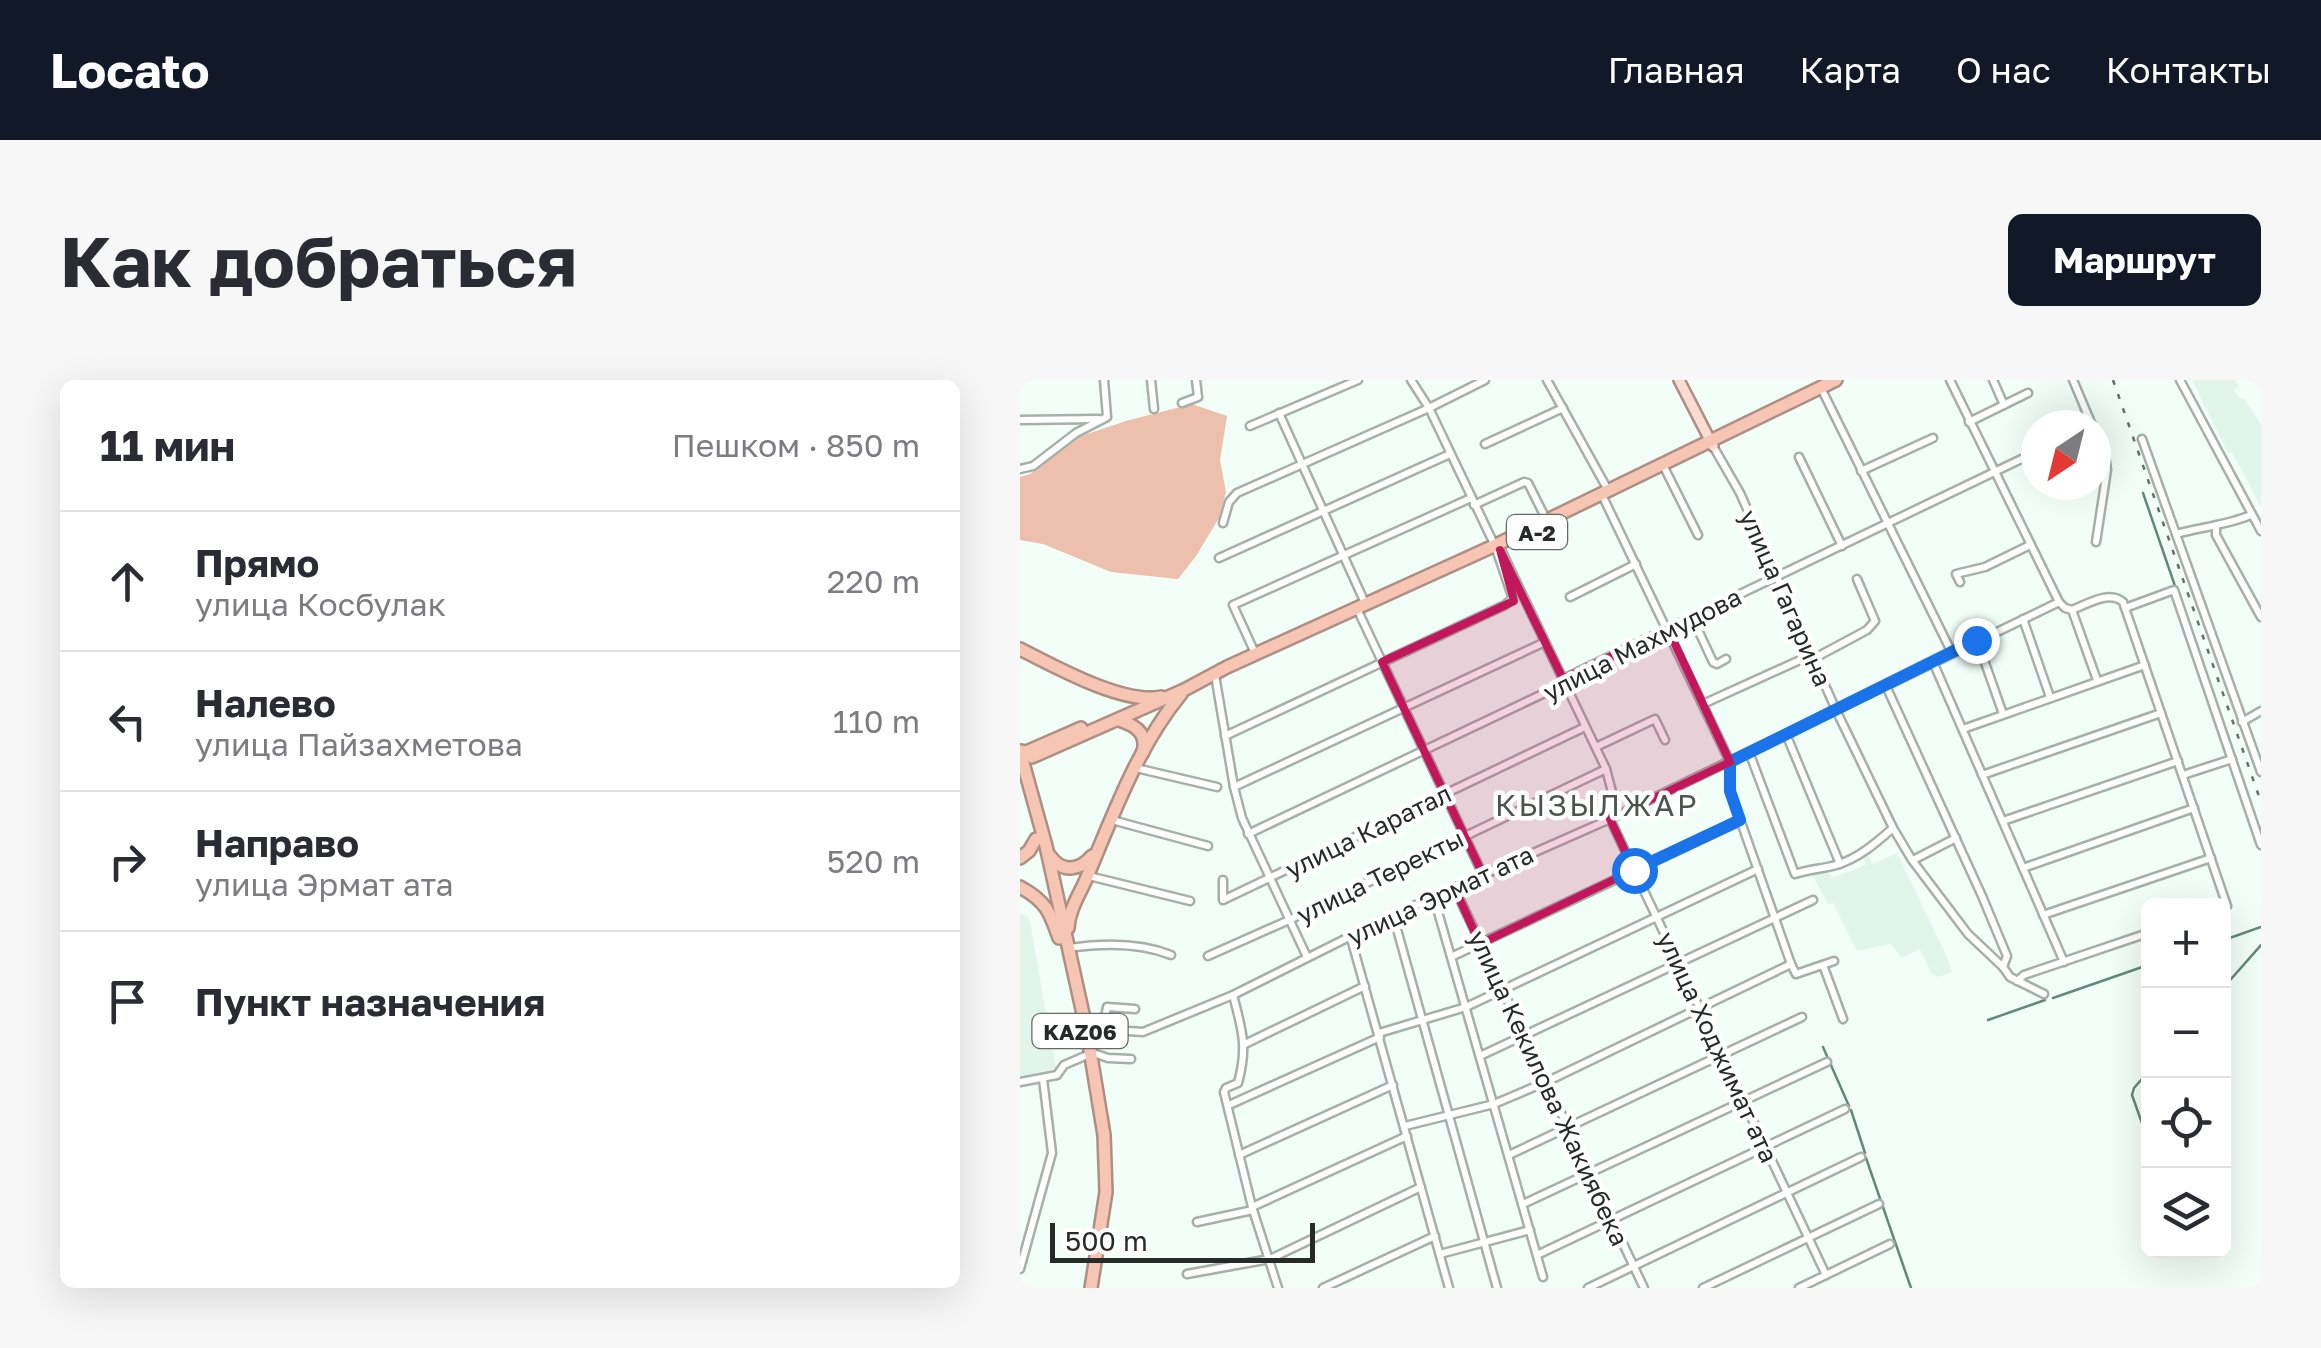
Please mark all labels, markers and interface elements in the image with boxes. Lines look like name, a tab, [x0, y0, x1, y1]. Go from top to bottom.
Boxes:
text: Locato	[50, 41, 210, 99]
text: Главная	[1608, 49, 1745, 91]
text: Карта	[1800, 49, 1901, 91]
text: О нас	[1956, 49, 2051, 91]
text: Контакты	[2106, 49, 2271, 91]
button: Маршрут	[2008, 214, 2261, 306]
text: Как добраться	[60, 218, 577, 302]
north arrow	[2021, 410, 2111, 500]
text: 11 мин	[100, 420, 235, 470]
text: Пешком · 850 m	[672, 426, 920, 464]
street label: улица Гагарина	[1733, 505, 1839, 691]
road number: A-2	[1507, 515, 1567, 549]
text: Прямо	[195, 540, 319, 585]
icon: ahead	[100, 554, 155, 609]
text: 220 m	[827, 562, 920, 600]
street label: улица Махмудова	[1538, 581, 1746, 707]
text: улица Косбулак	[195, 585, 446, 623]
route end	[1954, 618, 2000, 664]
text: Налево	[195, 680, 336, 725]
icon: left	[100, 694, 155, 749]
text: 110 m	[833, 702, 920, 740]
text: улица Пайзахметова	[195, 725, 523, 763]
street label: улица Каратал	[1280, 777, 1456, 885]
district label: КЫЗЫЛЖАР	[1495, 787, 1699, 823]
text: Направо	[195, 820, 359, 865]
street label: улица Теректы	[1291, 822, 1469, 930]
icon: right	[100, 834, 155, 889]
street label: улица Эрмат ата	[1342, 838, 1538, 952]
text: 520 m	[827, 842, 920, 880]
route start	[1612, 848, 1658, 894]
text: улица Эрмат ата	[195, 865, 454, 903]
map controls	[2141, 898, 2231, 1258]
button: +	[2141, 898, 2231, 988]
street label: улица Кекилова Жакиябека	[1462, 926, 1636, 1250]
street label: улица Ходжимат ата	[1651, 927, 1785, 1167]
icon: arrive	[100, 974, 155, 1029]
text: Пункт назначения	[195, 979, 545, 1024]
button: −	[2141, 988, 2231, 1078]
road number: KАZ06	[1032, 1014, 1128, 1048]
button: locate	[2141, 1078, 2231, 1168]
button: layers	[2141, 1168, 2231, 1258]
scale bar	[1050, 1218, 1315, 1263]
text: 500 m	[1065, 1224, 1148, 1257]

